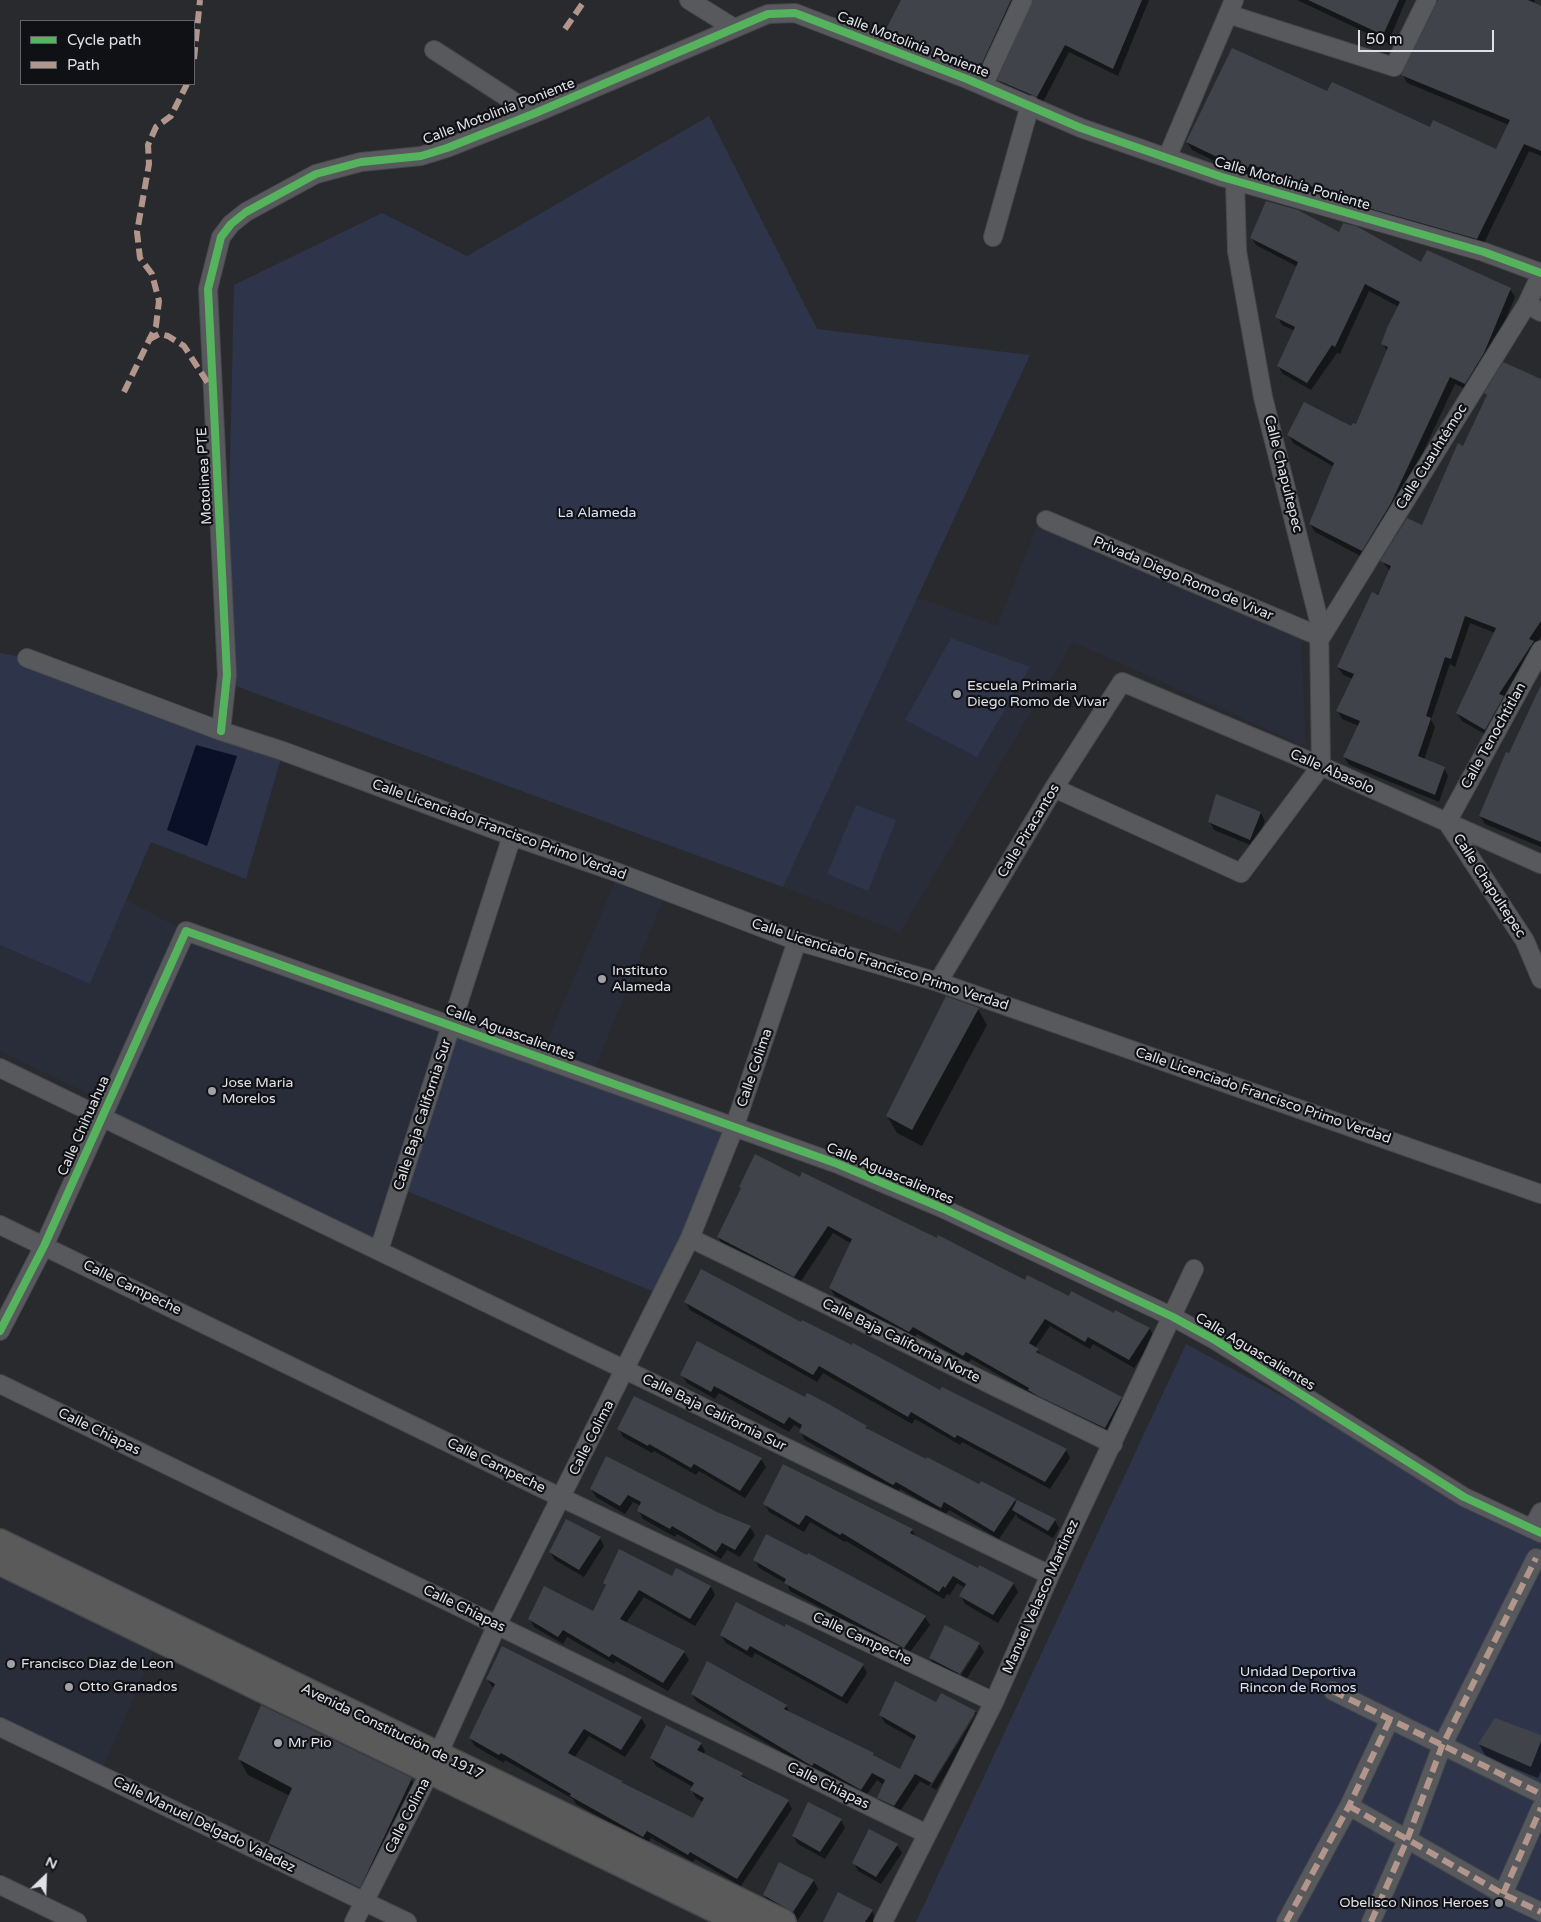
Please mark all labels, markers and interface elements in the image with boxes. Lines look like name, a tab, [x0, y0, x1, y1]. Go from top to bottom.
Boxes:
street label: Calle Motolinía Poniente	[835, 8, 991, 82]
legend	[20, 20, 195, 85]
scale bar	[1361, 20, 1497, 52]
text: 50 m	[1366, 30, 1403, 48]
text: Cycle path	[67, 31, 141, 49]
text: Path	[67, 56, 100, 74]
street label: Calle Motolinía Poniente	[421, 75, 577, 149]
street label: Calle Motolinía Poniente	[1212, 154, 1372, 214]
street label: Calle Cuauhtémoc	[1393, 401, 1471, 513]
street label: Calle Chapultepec	[1260, 414, 1306, 534]
street label: Motolinea PTE	[194, 427, 216, 525]
park label: La Alameda	[558, 505, 636, 521]
street label: Privada Diego Romo de Vivar	[1090, 533, 1276, 625]
place label: Escuela Primaria Diego Romo de Vivar	[967, 678, 1107, 710]
street label: Calle Tenochtitlan	[1458, 680, 1530, 792]
marker: Escuela Primaria Diego Romo de Vivar	[951, 688, 963, 700]
street label: Calle Abasolo	[1287, 746, 1377, 798]
street label: Calle Licenciado Francisco Primo Verdad	[370, 776, 628, 884]
street label: Calle Piracantos	[994, 781, 1064, 881]
street label: Calle Chapultepec	[1449, 831, 1529, 941]
street label: Calle Licenciado Francisco Primo Verdad	[749, 915, 1011, 1015]
place label: Instituto Alameda	[612, 963, 671, 996]
marker: Instituto Alameda	[596, 973, 608, 985]
street label: Calle Aguascalientes	[443, 1002, 577, 1064]
street label: Calle Colima	[734, 1027, 776, 1109]
street label: Calle Baja California Sur	[391, 1037, 455, 1193]
street label: Calle Licenciado Francisco Primo Verdad	[1133, 1044, 1393, 1148]
street label: Calle Chihuahua	[54, 1073, 114, 1179]
place label: Jose Maria Morelos	[222, 1075, 293, 1108]
marker: Jose Maria Morelos	[206, 1085, 218, 1097]
street label: Calle Aguascalientes	[824, 1140, 956, 1208]
street label: Calle Campeche	[80, 1257, 184, 1319]
street label: Calle Baja California Norte	[819, 1295, 983, 1387]
street label: Calle Aguascalientes	[1192, 1310, 1318, 1394]
street label: Calle Baja California Sur	[639, 1371, 789, 1455]
street label: Calle Colima	[566, 1398, 618, 1478]
street label: Calle Chiapas	[55, 1405, 143, 1459]
street label: Calle Campeche	[444, 1435, 548, 1497]
street label: Manuel Velasco Martínez	[999, 1517, 1083, 1677]
street label: Calle Chiapas	[420, 1582, 508, 1636]
street label: Calle Campeche	[810, 1609, 914, 1669]
place label: Francisco Diaz de Leon	[21, 1656, 174, 1672]
marker: Francisco Diaz de Leon	[5, 1658, 17, 1670]
park label: Unidad Deportiva Rincon de Romos	[1239, 1664, 1357, 1696]
place label: Otto Granados	[79, 1679, 177, 1695]
street label: Avenida Constitución de 1917	[298, 1680, 486, 1784]
marker: Otto Granados	[63, 1681, 75, 1693]
place label: Mr Pio	[288, 1735, 332, 1751]
marker: Mr Pio	[272, 1737, 284, 1749]
street label: Calle Chiapas	[784, 1759, 872, 1813]
street label: Calle Manuel Delgado Valadez	[110, 1773, 298, 1877]
street label: Calle Colima	[382, 1776, 434, 1856]
north arrow	[20, 1852, 70, 1902]
text: N	[43, 1853, 60, 1873]
place label: Obelisco Ninos Heroes	[1339, 1895, 1489, 1911]
marker: Obelisco Ninos Heroes	[1493, 1897, 1505, 1909]

